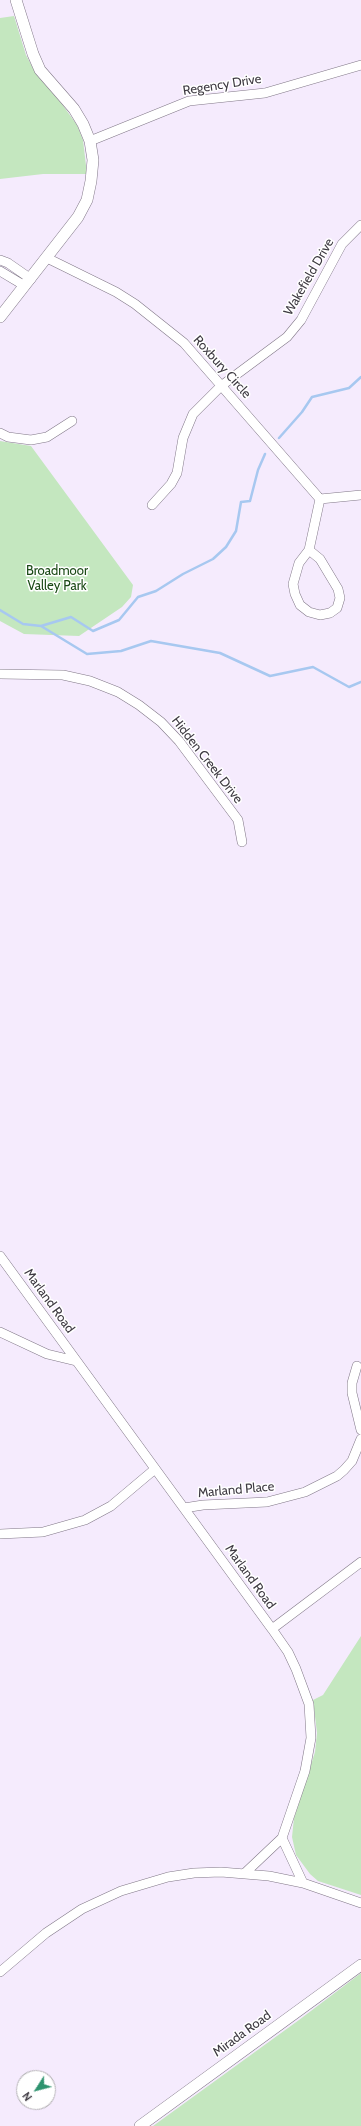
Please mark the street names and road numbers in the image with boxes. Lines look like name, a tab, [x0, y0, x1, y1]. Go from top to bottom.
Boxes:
street label: Regency Drive	[182, 71, 262, 99]
street label: Wakefield Drive	[281, 236, 337, 318]
street label: Roxbury Circle	[190, 332, 254, 402]
street label: Hidden Creek Drive	[168, 713, 246, 807]
street label: Marland Road	[20, 1266, 78, 1336]
street label: Marland Place	[197, 1479, 275, 1501]
street label: Marland Road	[221, 1542, 279, 1612]
street label: Mirada Road	[210, 2008, 274, 2060]

